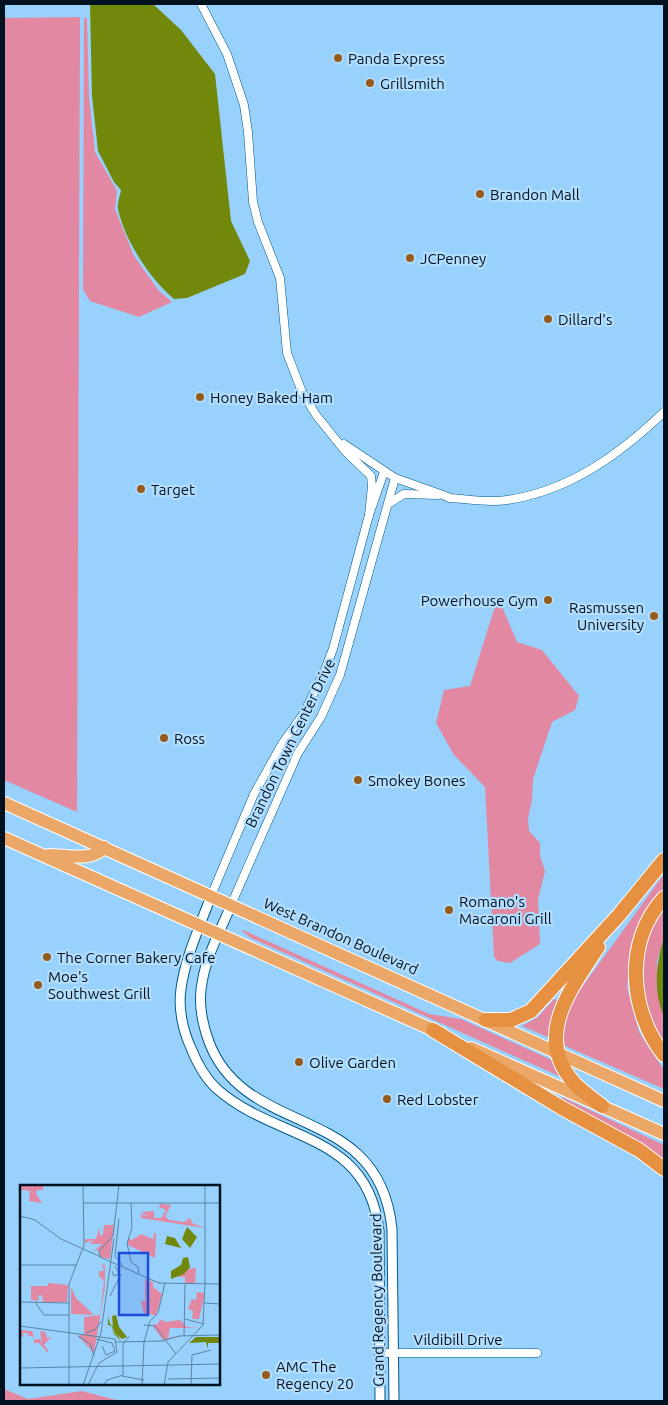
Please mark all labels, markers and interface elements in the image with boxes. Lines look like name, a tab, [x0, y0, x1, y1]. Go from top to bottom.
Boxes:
place label: Panda Express	[348, 50, 445, 67]
marker: Panda Express	[332, 52, 344, 64]
place label: Grillsmith	[380, 75, 445, 92]
marker: Grillsmith	[364, 77, 376, 89]
place label: Brandon Mall	[490, 186, 580, 203]
marker: Brandon Mall	[474, 188, 486, 200]
place label: JCPenney	[420, 250, 486, 267]
marker: JCPenney	[404, 252, 416, 264]
place label: Dillard's	[558, 311, 612, 328]
marker: Dillard's	[542, 313, 554, 325]
place label: Honey Baked Ham	[210, 389, 333, 406]
marker: Honey Baked Ham	[194, 391, 206, 403]
place label: Target	[151, 481, 195, 498]
marker: Target	[135, 483, 147, 495]
place label: Powerhouse Gym	[421, 592, 538, 609]
marker: Powerhouse Gym	[542, 594, 554, 606]
place label: Rasmussen University	[569, 599, 644, 633]
marker: Rasmussen University	[648, 610, 660, 622]
street label: Brandon Town Center Drive	[242, 656, 338, 830]
place label: Ross	[174, 730, 205, 747]
marker: Ross	[158, 732, 170, 744]
place label: Smokey Bones	[368, 772, 466, 789]
marker: Smokey Bones	[352, 774, 364, 786]
place label: Romano's Macaroni Grill	[459, 893, 552, 927]
street label: West Brandon Boulevard	[261, 894, 421, 978]
marker: Romano's Macaroni Grill	[443, 904, 455, 916]
place label: The Corner Bakery Cafe	[57, 949, 216, 966]
marker: The Corner Bakery Cafe	[41, 951, 53, 963]
place label: Moe's Southwest Grill	[48, 968, 151, 1002]
marker: Moe's Southwest Grill	[32, 979, 44, 991]
place label: Olive Garden	[309, 1054, 396, 1071]
marker: Olive Garden	[293, 1056, 305, 1068]
place label: Red Lobster	[397, 1091, 479, 1108]
marker: Red Lobster	[381, 1093, 393, 1105]
inset map	[20, 1185, 220, 1385]
street label: Grand Regency Boulevard	[367, 1213, 387, 1387]
street label: Vildibill Drive	[413, 1331, 503, 1348]
place label: AMC The Regency 20	[276, 1358, 354, 1392]
marker: AMC The Regency 20	[260, 1369, 272, 1381]

